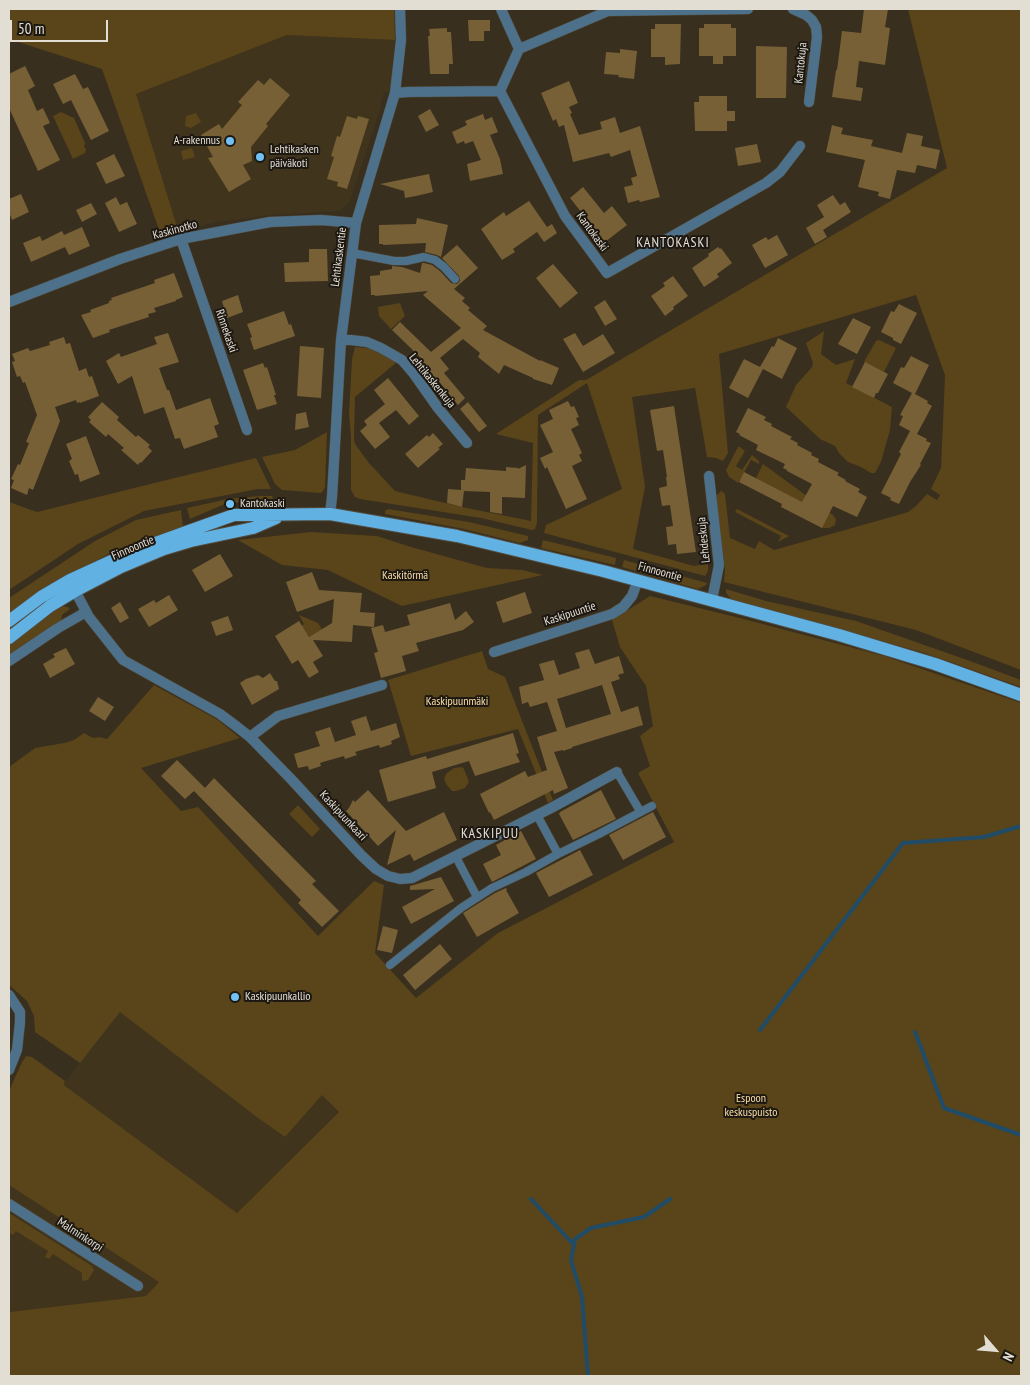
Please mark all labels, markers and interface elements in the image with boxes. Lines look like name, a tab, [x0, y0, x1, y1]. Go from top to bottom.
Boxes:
scale bar	[12, 10, 110, 42]
text: 50 m	[18, 19, 44, 38]
street label: Kantokuja	[792, 42, 810, 84]
place label: A-rakennus	[174, 134, 220, 148]
marker: A-rakennus	[224, 135, 236, 147]
place label: Lehtikasken päiväkoti	[270, 143, 319, 171]
marker: Lehtikasken päiväkoti	[254, 151, 266, 163]
street label: Kantokaski	[573, 210, 611, 254]
street label: Kaskinotko	[151, 217, 199, 243]
street label: Lehtikaskentie	[328, 226, 350, 288]
district label: KANTOKASKI	[635, 235, 711, 251]
street label: Rinnekaski	[212, 308, 240, 354]
street label: Lehtikaskenkuja	[406, 351, 458, 411]
place label: Kantokaski	[240, 497, 285, 511]
marker: Kantokaski	[224, 498, 236, 510]
street label: Lehdeskuja	[694, 516, 714, 564]
street label: Finnoontie	[110, 533, 156, 563]
street label: Finnoontie	[637, 559, 683, 585]
park label: Kaskitörmä	[382, 569, 428, 583]
street label: Kaskipuuntie	[542, 599, 598, 629]
park label: Kaskipuunmäki	[426, 695, 488, 709]
street label: Kaskipuunkaari	[316, 788, 370, 844]
district label: KASKIPUU	[460, 826, 520, 842]
place label: Kaskipuunkallio	[245, 990, 311, 1004]
marker: Kaskipuunkallio	[229, 991, 241, 1003]
park label: Espoon keskuspuisto	[725, 1092, 777, 1120]
street label: Malminkorpi	[54, 1215, 106, 1255]
north arrow	[970, 1325, 1020, 1375]
text: N	[999, 1349, 1018, 1364]

